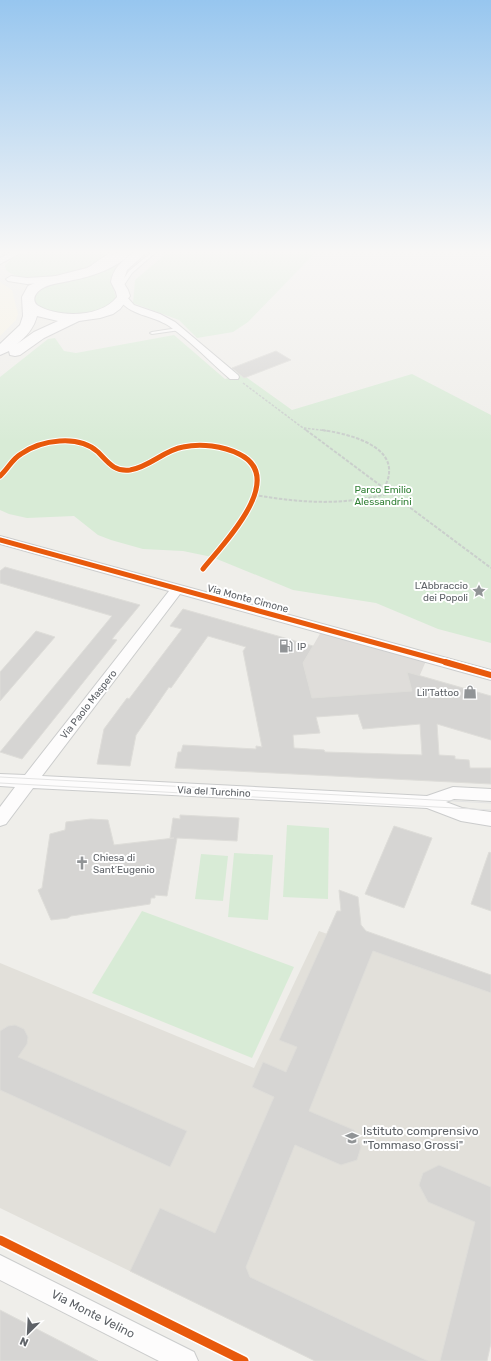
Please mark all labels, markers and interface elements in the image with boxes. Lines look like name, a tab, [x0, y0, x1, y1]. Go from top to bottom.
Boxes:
park label: Parco Emilio Alessandrini	[354, 484, 412, 508]
place label: L’Abbraccio dei Popoli	[415, 580, 468, 604]
street label: Via Monte Cimone	[206, 582, 290, 616]
place icon: L’Abbraccio dei Popoli	[471, 583, 487, 599]
fuel station icon: IP	[278, 638, 294, 654]
place label: IP	[297, 641, 307, 653]
street label: Via Paolo Maspero	[58, 667, 120, 742]
shop icon: Lil'Tattoo	[462, 684, 478, 700]
place label: Lil'Tattoo	[417, 687, 459, 699]
street label: Via del Turchino	[177, 784, 251, 800]
place label: Chiesa di Sant’Eugenio	[93, 852, 155, 876]
church icon: Chiesa di Sant’Eugenio	[74, 855, 90, 871]
place label: Istituto comprensivo "Tommaso Grossi"	[363, 1124, 479, 1152]
school or university icon: Istituto comprensivo "Tommaso Grossi"	[344, 1130, 360, 1146]
street label: Via Monte Velino	[49, 1287, 137, 1341]
north arrow	[8, 1313, 48, 1353]
text: N	[18, 1334, 30, 1349]

